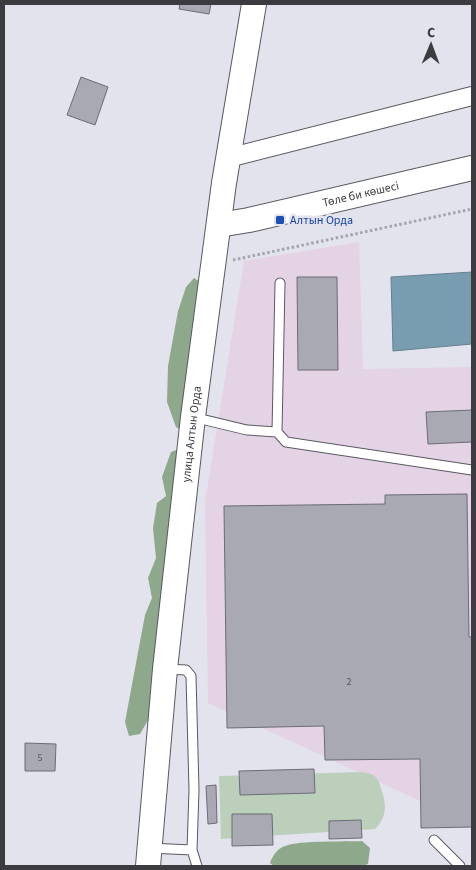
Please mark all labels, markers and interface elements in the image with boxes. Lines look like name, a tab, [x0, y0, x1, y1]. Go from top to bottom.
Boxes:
north arrow	[406, 20, 456, 70]
text: С	[427, 23, 435, 43]
street label: Төле би көшесі	[321, 177, 401, 212]
place label: Алтын Орда	[290, 212, 353, 229]
marker: Алтын Орда	[274, 214, 286, 226]
street label: улица Алтын Орда	[178, 385, 206, 483]
house number: 2	[347, 675, 352, 689]
house number: 5	[38, 751, 43, 765]

